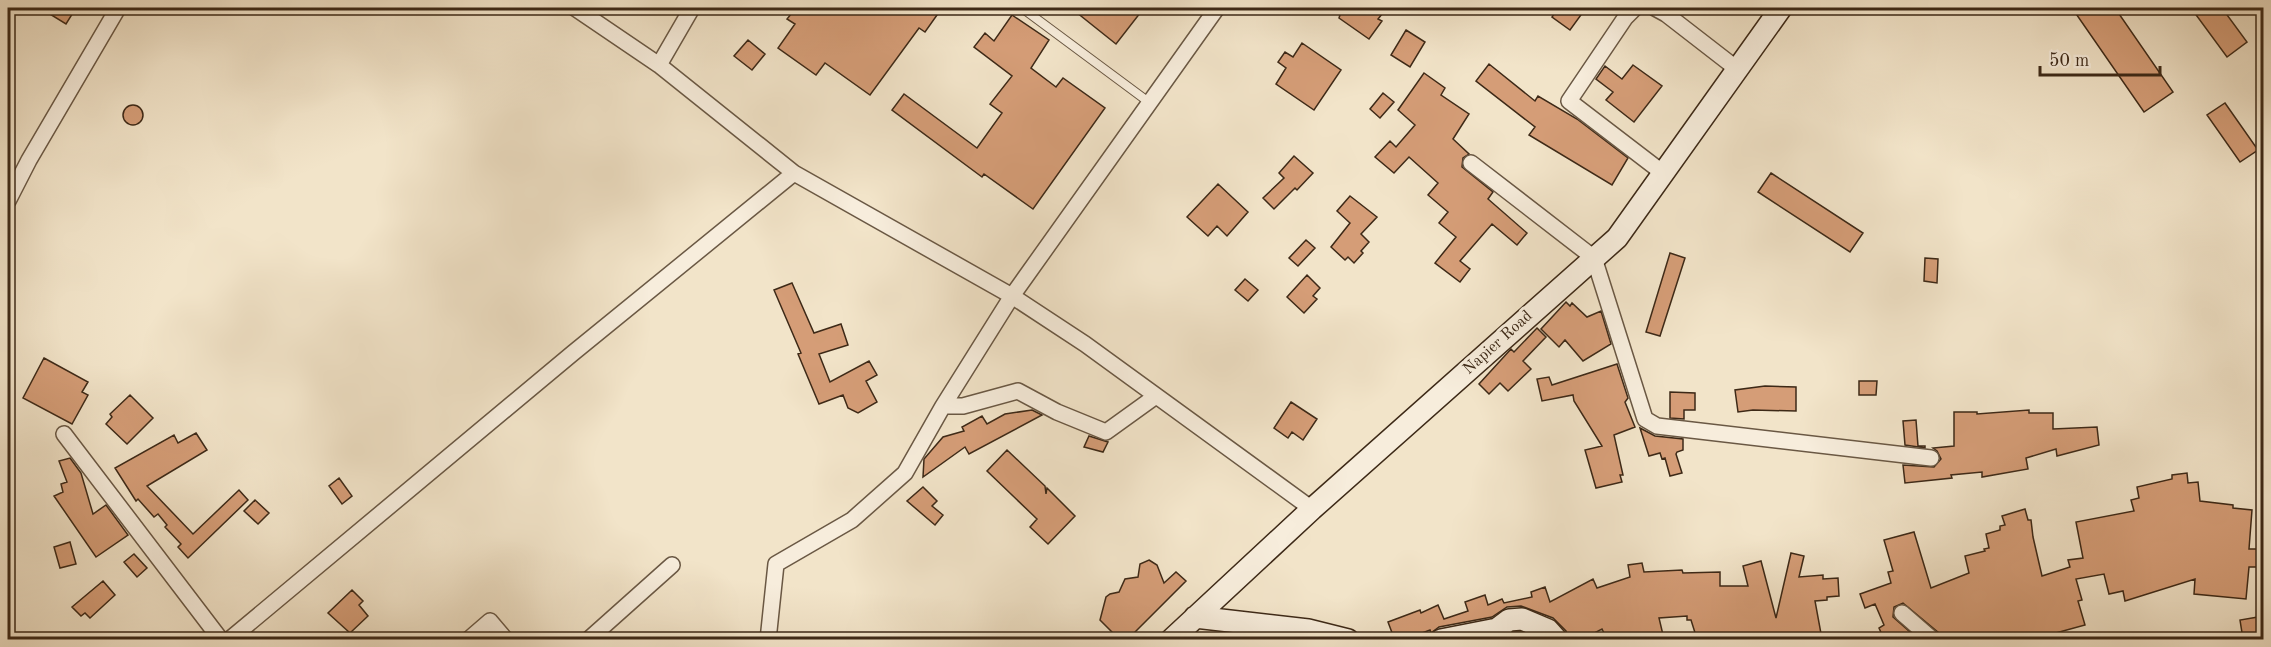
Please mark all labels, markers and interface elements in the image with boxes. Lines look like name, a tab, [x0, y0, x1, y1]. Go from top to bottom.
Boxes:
scale bar	[2040, 39, 2160, 77]
text: 50 m	[2049, 52, 2089, 70]
street label: Napier Road	[1460, 308, 1536, 378]

